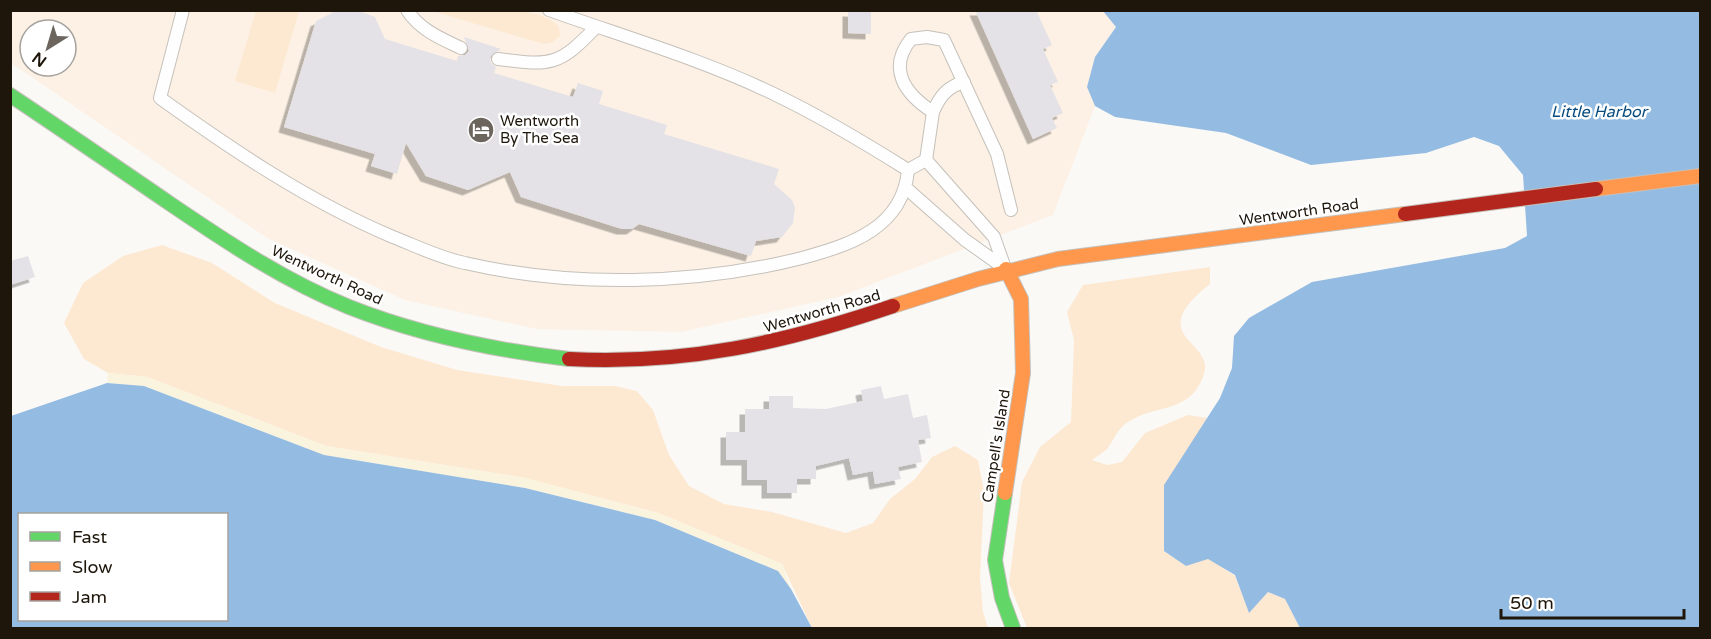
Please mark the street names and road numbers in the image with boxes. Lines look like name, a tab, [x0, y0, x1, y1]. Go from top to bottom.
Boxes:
street label: Wentworth Road	[1238, 195, 1360, 229]
street label: Wentworth Road	[268, 241, 386, 309]
street label: Wentworth Road	[762, 286, 882, 336]
street label: Campell's Island	[978, 388, 1014, 504]

